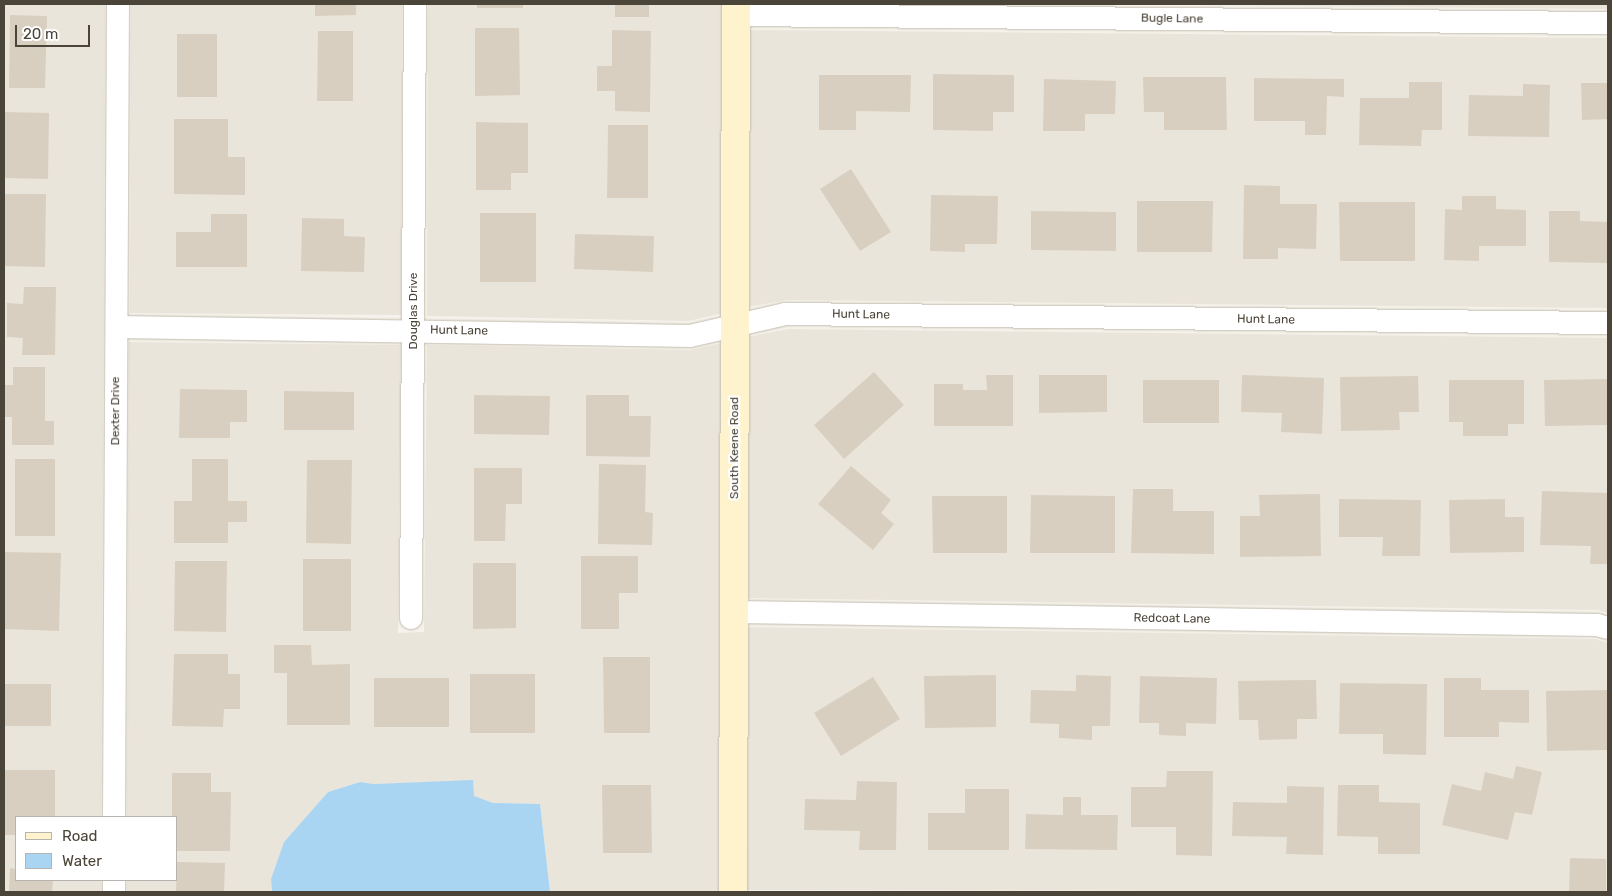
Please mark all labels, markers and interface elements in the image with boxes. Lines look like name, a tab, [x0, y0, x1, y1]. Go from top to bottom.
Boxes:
street label: Bugle Lane	[1141, 11, 1203, 27]
scale bar	[18, 15, 92, 47]
text: 20 m	[23, 25, 58, 43]
street label: Douglas Drive	[407, 272, 421, 350]
street label: Hunt Lane	[832, 307, 890, 323]
street label: Hunt Lane	[1237, 312, 1295, 328]
street label: Hunt Lane	[430, 323, 488, 339]
street label: Dexter Drive	[109, 376, 123, 446]
street label: South Keene Road	[728, 397, 742, 499]
street label: Redcoat Lane	[1134, 611, 1210, 627]
legend	[15, 816, 178, 881]
text: Road	[62, 827, 98, 845]
text: Water	[62, 852, 102, 870]

